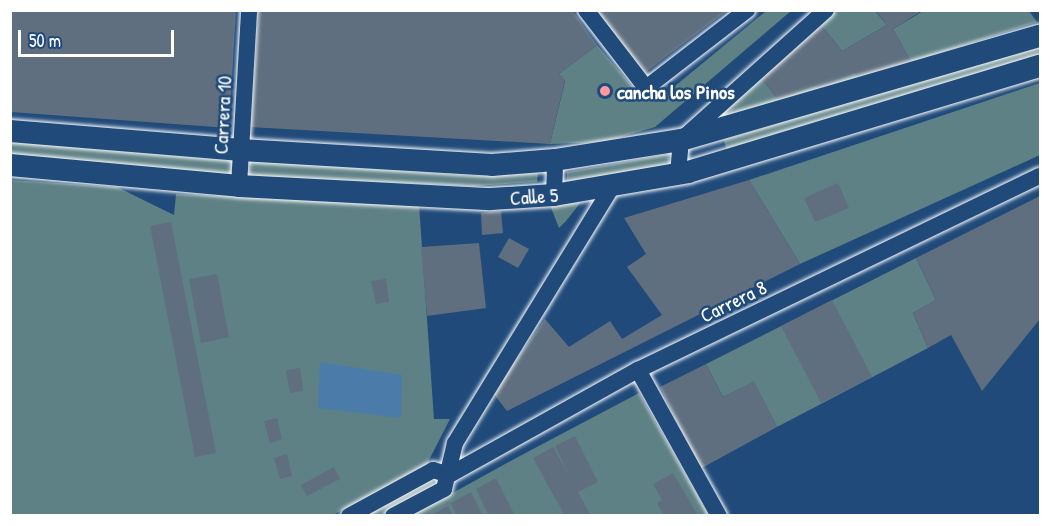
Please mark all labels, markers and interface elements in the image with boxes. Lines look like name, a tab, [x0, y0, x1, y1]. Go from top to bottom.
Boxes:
scale bar	[21, 18, 177, 56]
text: 50 m	[29, 28, 61, 53]
street label: Carrera 10	[208, 75, 236, 155]
place label: cancha los Pinos	[617, 79, 735, 103]
marker: cancha los Pinos	[598, 84, 612, 98]
street label: Calle 5	[509, 182, 559, 210]
street label: Carrera 8	[696, 275, 770, 327]

